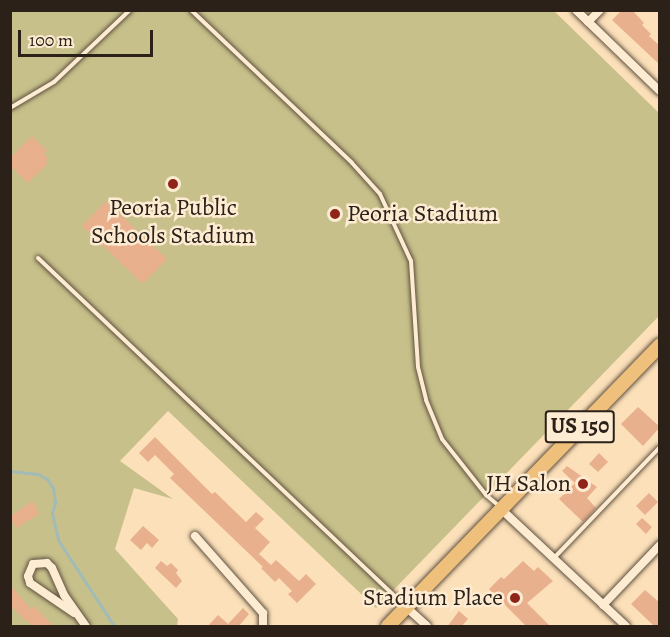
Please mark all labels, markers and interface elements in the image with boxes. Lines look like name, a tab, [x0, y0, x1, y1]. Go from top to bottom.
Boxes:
scale bar	[21, 18, 156, 56]
text: 100 m	[29, 28, 73, 52]
marker: Peoria Public Schools Stadium	[166, 177, 180, 191]
place label: Peoria Public Schools Stadium	[91, 194, 255, 250]
place label: Peoria Stadium	[347, 200, 498, 228]
marker: Peoria Stadium	[328, 207, 342, 221]
road number: US 150	[544, 408, 616, 446]
place label: JH Salon	[486, 470, 571, 498]
marker: JH Salon	[576, 477, 590, 491]
place label: Stadium Place	[363, 584, 503, 612]
marker: Stadium Place	[508, 591, 522, 605]

